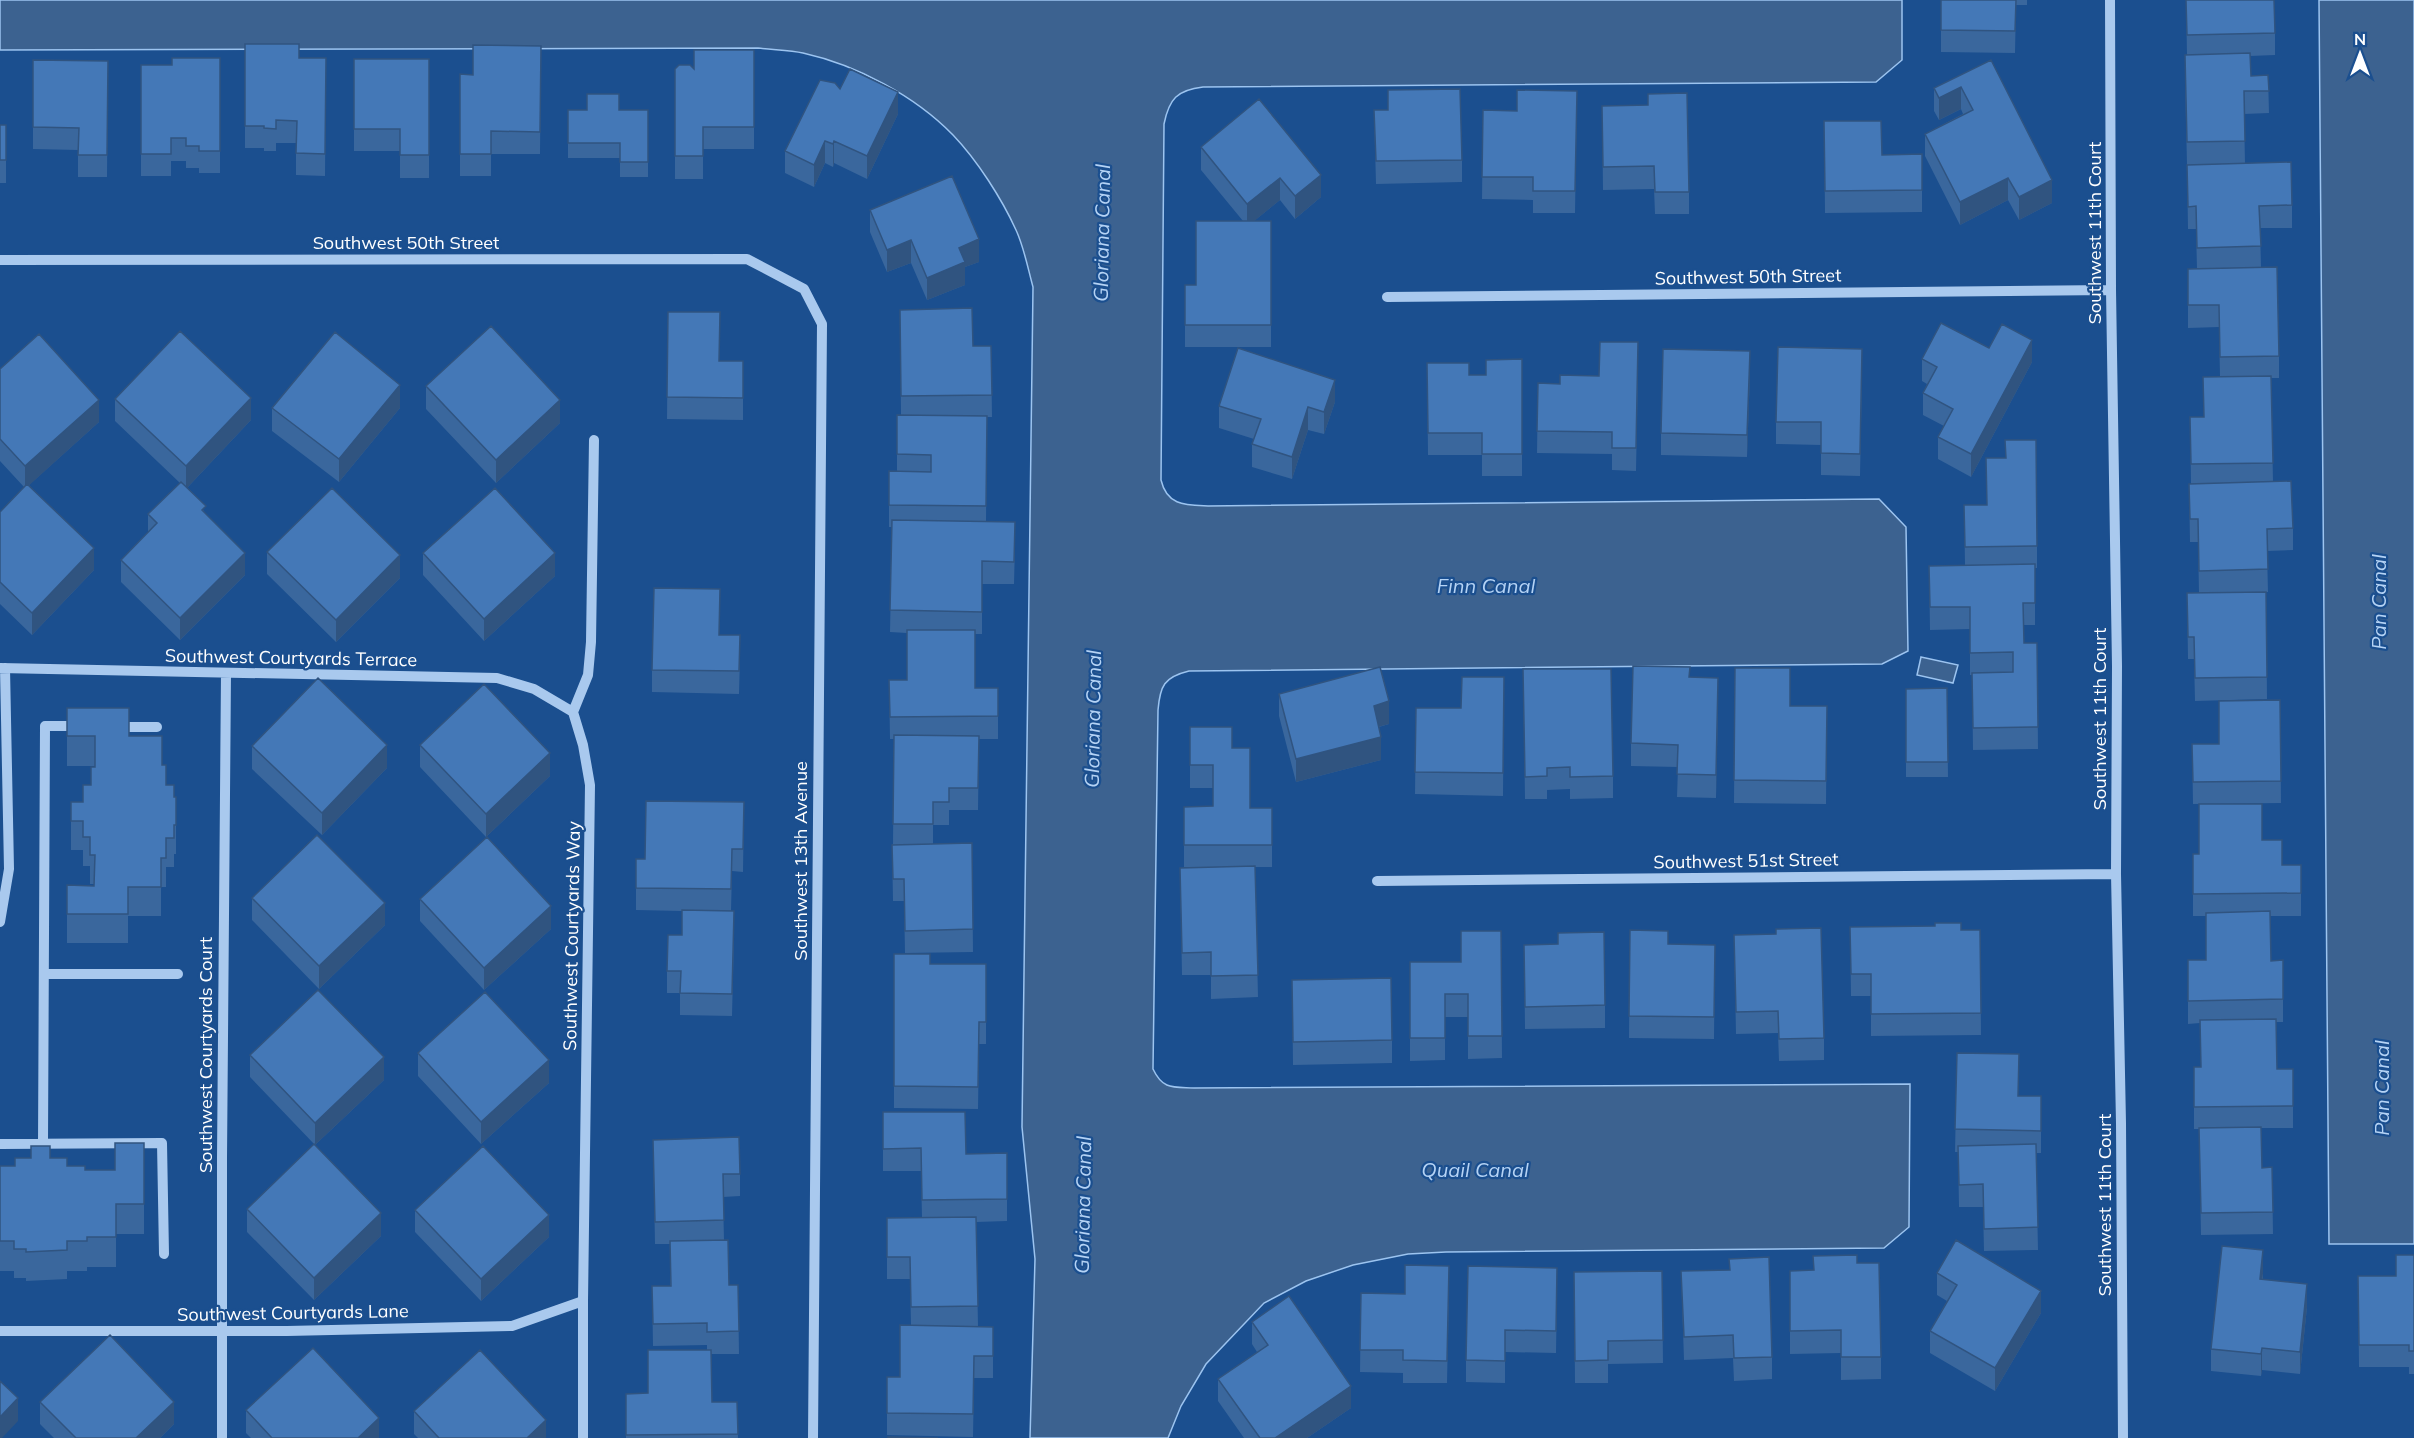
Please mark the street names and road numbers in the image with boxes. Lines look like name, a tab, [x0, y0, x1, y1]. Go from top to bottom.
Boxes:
street label: Southwest 11th Court	[2083, 142, 2106, 324]
street label: Southwest 50th Street	[313, 231, 499, 254]
street label: Southwest 50th Street	[1654, 263, 1842, 290]
street label: Southwest 11th Court	[2088, 628, 2111, 810]
street label: Southwest Courtyards Terrace	[165, 644, 417, 671]
street label: Southwest 13th Avenue	[789, 761, 812, 961]
street label: Southwest Courtyards Way	[558, 820, 585, 1051]
street label: Southwest 51st Street	[1653, 847, 1839, 874]
street label: Southwest Courtyards Court	[194, 937, 217, 1173]
street label: Southwest 11th Court	[2093, 1114, 2116, 1296]
street label: Southwest Courtyards Lane	[177, 1299, 409, 1326]

